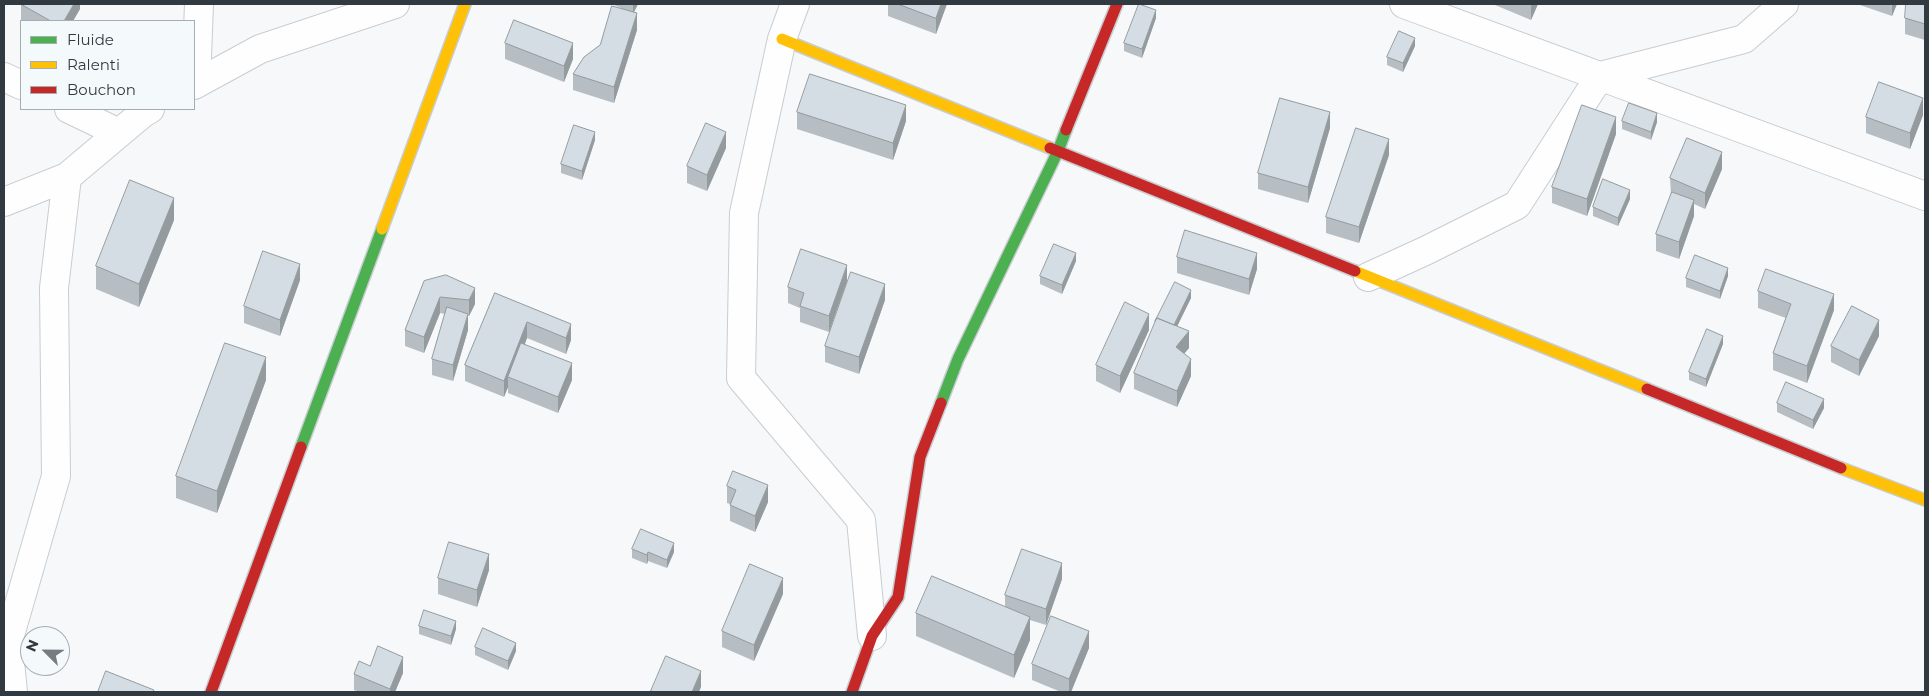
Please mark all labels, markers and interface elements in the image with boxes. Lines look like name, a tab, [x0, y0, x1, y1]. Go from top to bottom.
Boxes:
legend	[20, 20, 195, 110]
text: Fluide	[67, 30, 114, 49]
text: Ralenti	[67, 55, 120, 74]
text: Bouchon	[67, 80, 136, 99]
north arrow	[20, 626, 70, 676]
text: N	[22, 637, 43, 654]

